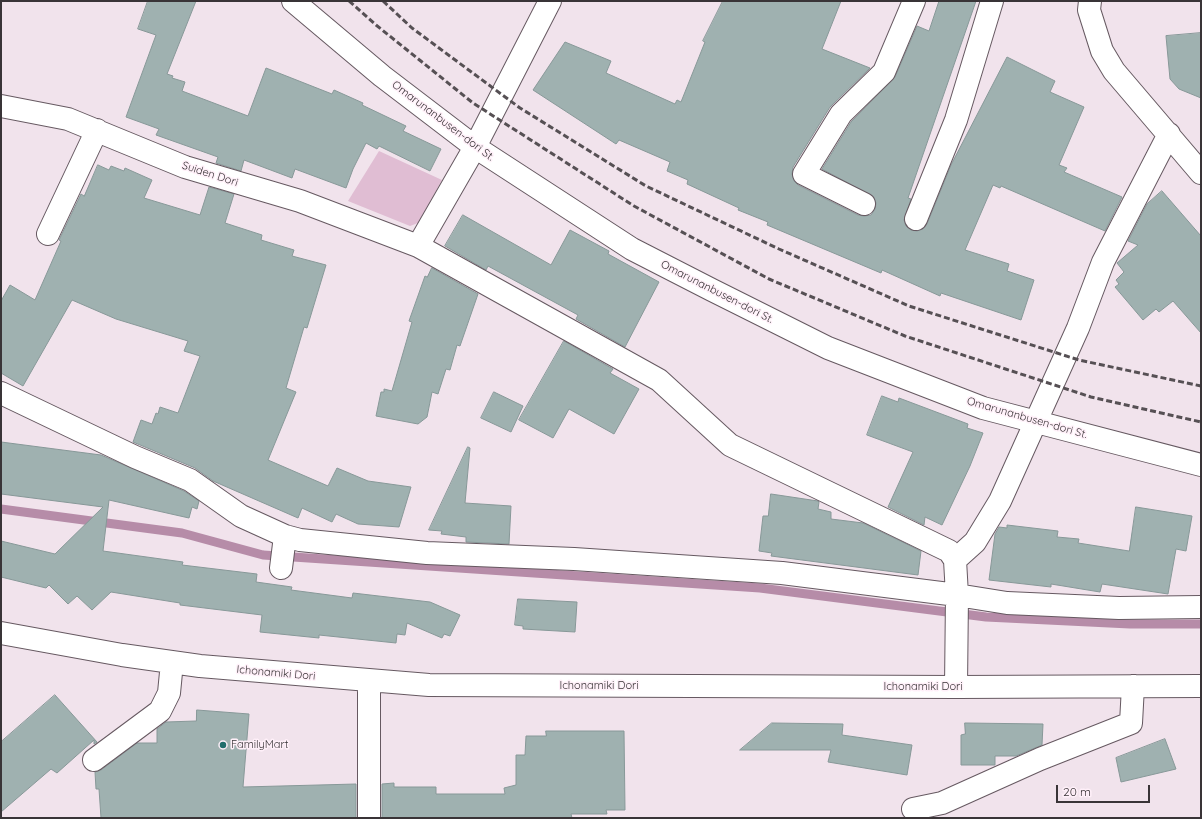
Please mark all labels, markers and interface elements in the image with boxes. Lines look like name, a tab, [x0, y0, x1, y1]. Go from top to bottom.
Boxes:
street label: Omarunanbusen-dori St.	[389, 78, 497, 164]
street label: Suiden Dori	[180, 159, 240, 189]
street label: Omarunanbusen-dori St.	[658, 258, 776, 326]
street label: Omarunanbusen-dori St.	[965, 394, 1089, 442]
street label: Ichonamiki Dori	[236, 663, 316, 683]
street label: Ichonamiki Dori	[559, 679, 639, 693]
street label: Ichonamiki Dori	[883, 680, 963, 694]
place label: FamilyMart	[231, 738, 288, 752]
marker: FamilyMart	[218, 740, 228, 750]
scale bar	[1058, 777, 1152, 803]
text: 20 m	[1063, 784, 1091, 799]

